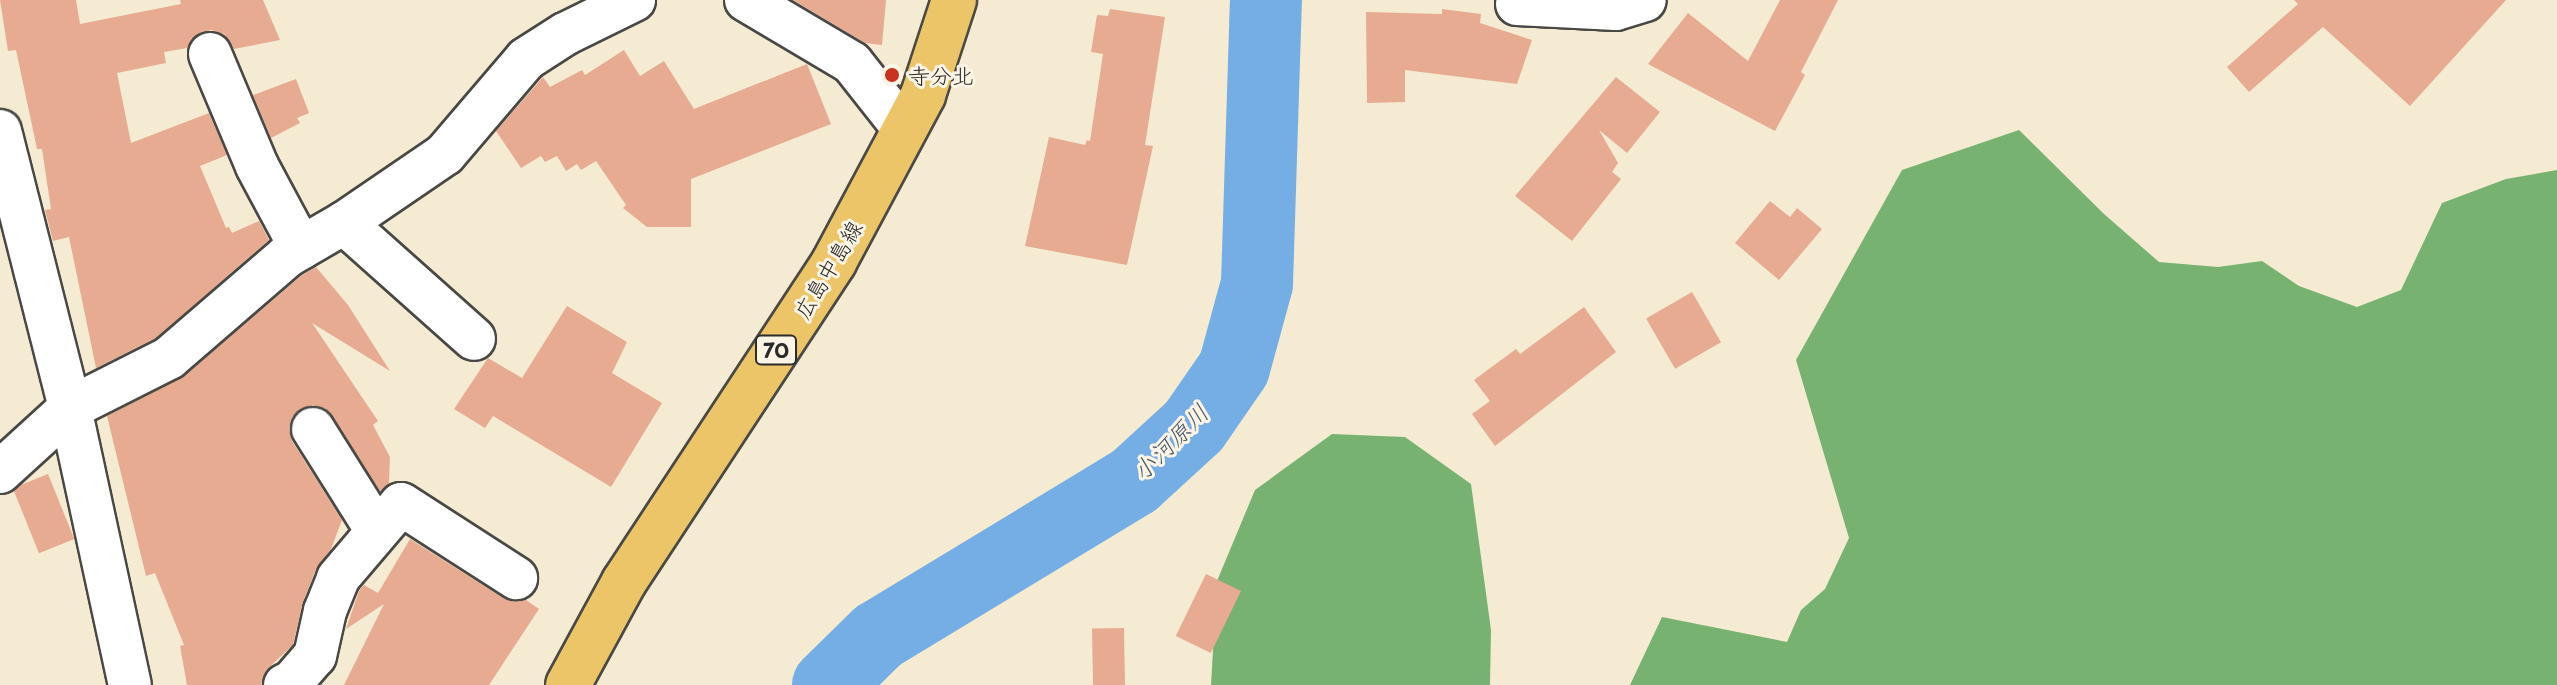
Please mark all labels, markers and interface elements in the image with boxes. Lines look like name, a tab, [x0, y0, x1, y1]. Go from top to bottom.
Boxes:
place label: 寺分北	[908, 62, 974, 88]
marker: 寺分北	[883, 66, 901, 84]
street label: 広島中島線	[787, 215, 867, 323]
road number: 70	[754, 334, 798, 366]
water label: 小河原川	[1126, 398, 1214, 486]

